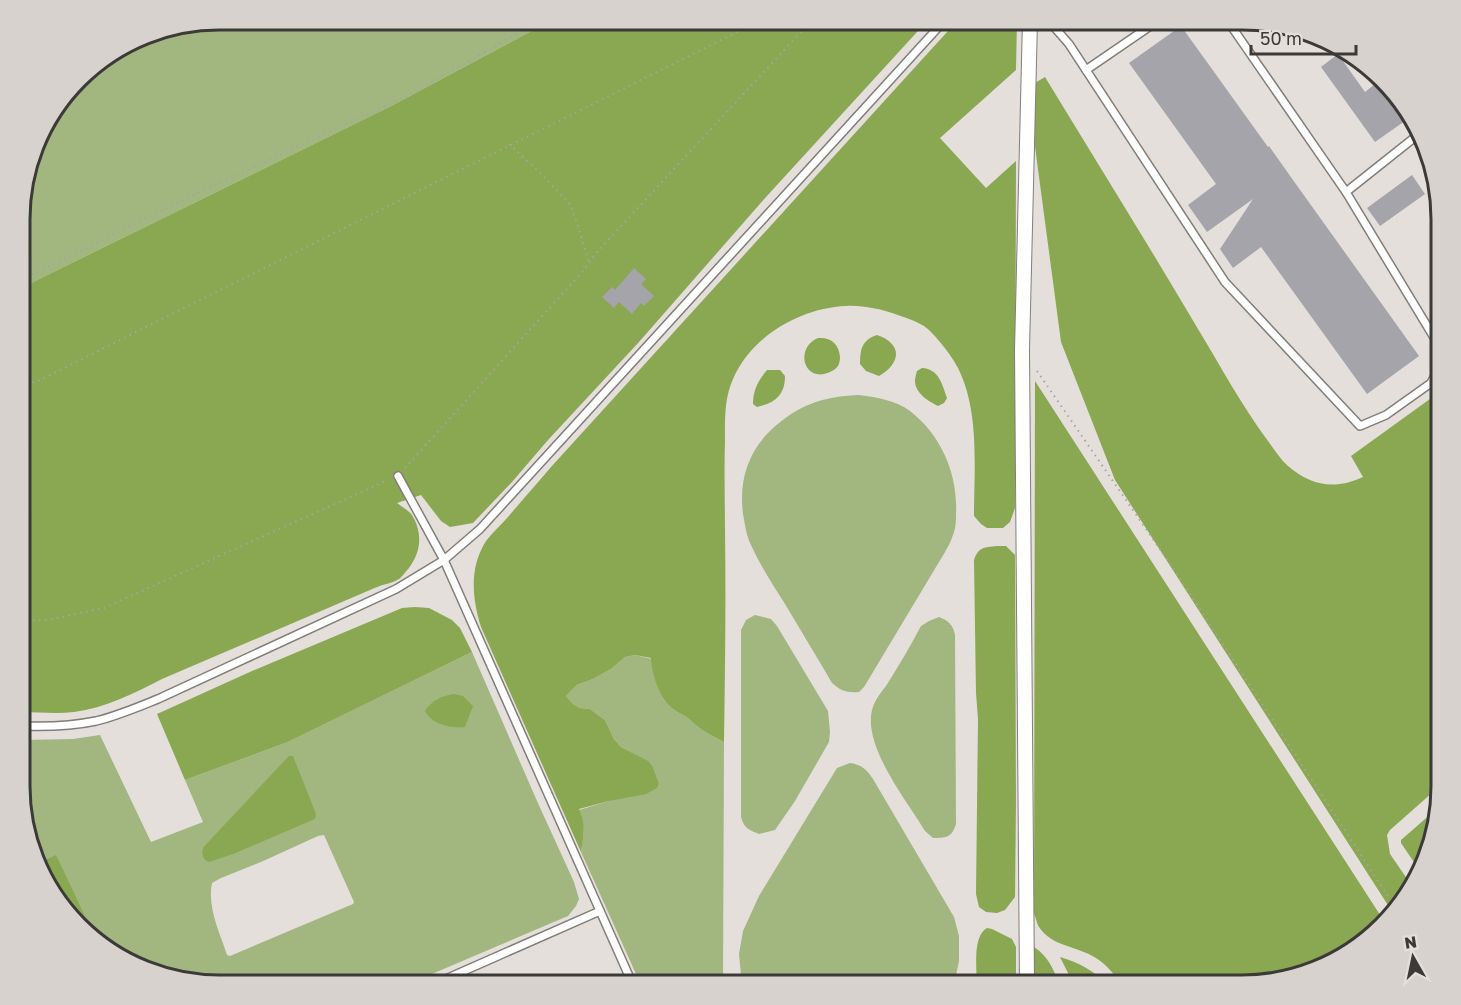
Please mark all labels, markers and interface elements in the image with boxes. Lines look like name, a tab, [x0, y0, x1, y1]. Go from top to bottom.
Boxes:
scale bar	[1251, 18, 1356, 56]
text: 50 m	[1260, 27, 1302, 49]
north arrow	[1383, 927, 1443, 987]
text: N	[1403, 931, 1418, 953]

